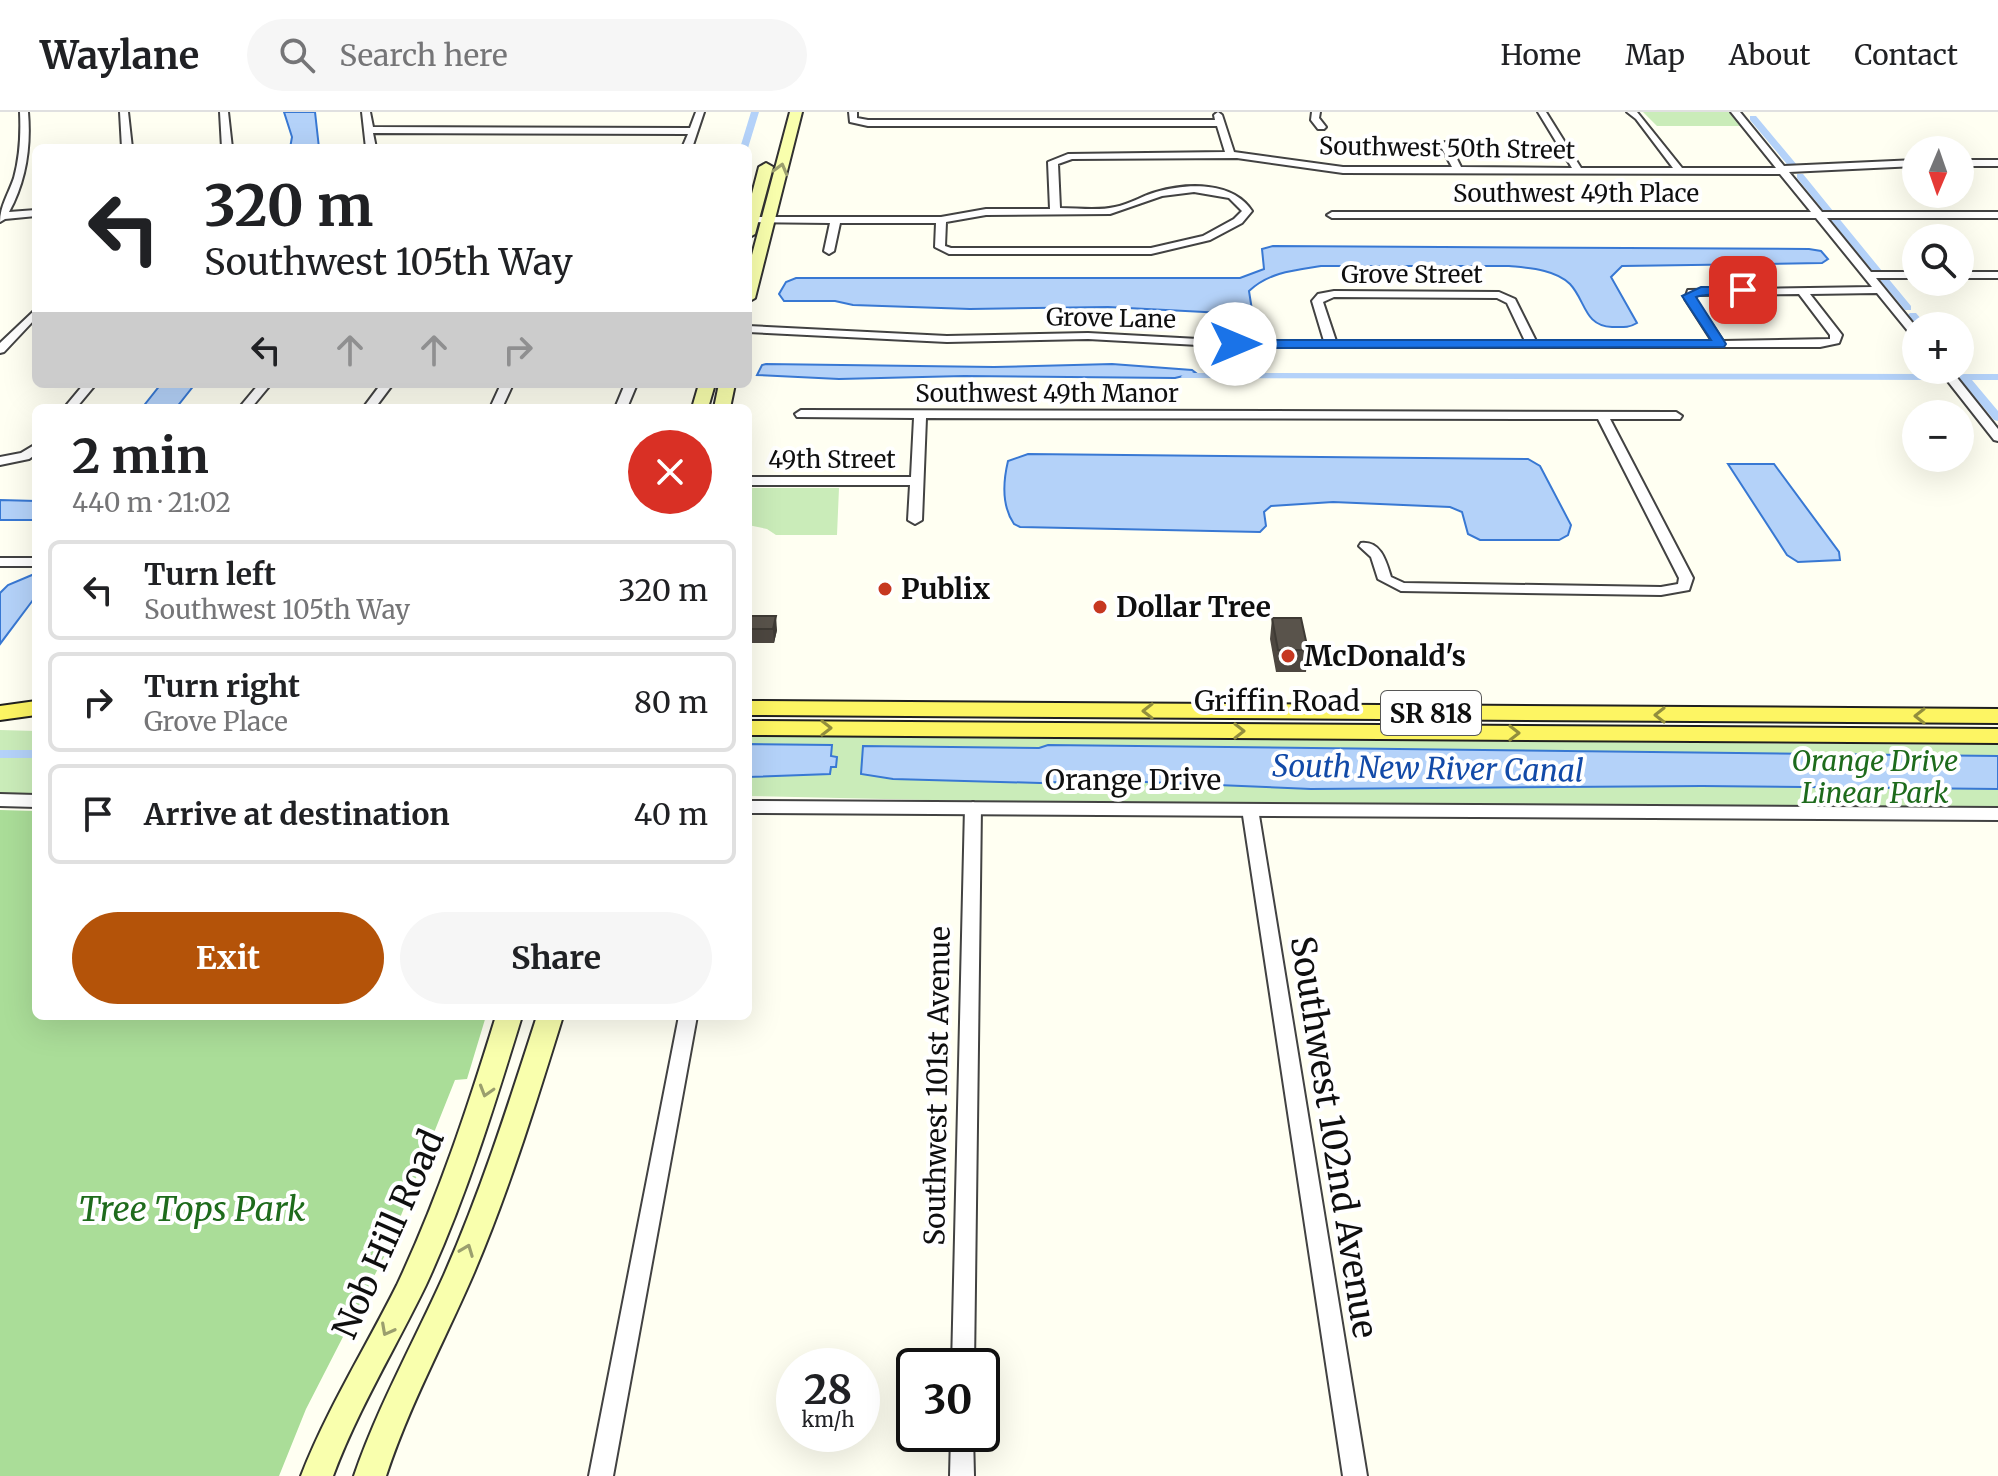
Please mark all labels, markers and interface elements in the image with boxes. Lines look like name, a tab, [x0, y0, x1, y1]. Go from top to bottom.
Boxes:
search box	[247, 19, 807, 91]
text: Waylane	[40, 32, 199, 79]
icon: search	[275, 33, 319, 77]
text: Search here	[339, 36, 508, 74]
text: Home	[1500, 37, 1581, 73]
text: Map	[1625, 37, 1685, 73]
text: About	[1729, 37, 1810, 73]
text: Contact	[1854, 37, 1958, 73]
street label: Southwest 50th Street	[1319, 130, 1576, 166]
north arrow	[1902, 136, 1974, 208]
map controls	[1902, 136, 1974, 472]
one-way arrow	[772, 162, 789, 176]
text: 320 m	[204, 171, 373, 241]
icon: left	[72, 176, 176, 280]
street label: Southwest 49th Place	[1453, 178, 1699, 209]
button: search	[1902, 224, 1974, 296]
text: Southwest 105th Way	[204, 240, 573, 285]
pin	[1709, 256, 1777, 324]
street label: Grove Street	[1341, 259, 1483, 290]
icon: arrive	[1721, 268, 1765, 312]
street label: Grove Lane	[1046, 301, 1176, 335]
position arrow	[1193, 302, 1277, 386]
button: +	[1902, 312, 1974, 384]
icon: left	[244, 328, 288, 372]
icon: ahead	[328, 328, 372, 372]
icon: ahead	[412, 328, 456, 372]
icon: right	[496, 328, 540, 372]
street label: Southwest 49th Manor	[915, 378, 1179, 409]
button: −	[1902, 400, 1974, 472]
text: 2 min	[72, 426, 209, 486]
button: close	[628, 430, 712, 514]
street label: 49th Street	[768, 444, 896, 475]
text: 440 m · 21:02	[72, 486, 231, 519]
text: Turn left	[144, 555, 276, 593]
icon: left	[76, 568, 120, 612]
text: 320 m	[618, 571, 708, 609]
place label: Publix	[901, 571, 991, 607]
marker: Publix	[876, 580, 894, 598]
place label: Dollar Tree	[1116, 589, 1271, 625]
text: Southwest 105th Way	[144, 593, 410, 626]
marker: Dollar Tree	[1091, 598, 1109, 616]
place label: McDonald's	[1304, 638, 1466, 674]
marker: McDonald's	[1279, 647, 1297, 665]
text: Turn right	[144, 667, 300, 705]
icon: right	[76, 680, 120, 724]
text: 80 m	[634, 683, 708, 721]
street label: Griffin Road	[1194, 683, 1360, 719]
road number: SR 818	[1381, 691, 1481, 735]
one-way arrow	[1141, 702, 1154, 720]
text: Grove Place	[144, 705, 288, 738]
one-way arrow	[1653, 706, 1666, 723]
one-way arrow	[1913, 707, 1926, 725]
one-way arrow	[820, 719, 833, 737]
one-way arrow	[1233, 722, 1246, 740]
one-way arrow	[1508, 724, 1521, 742]
park label: Orange Drive Linear Park	[1792, 743, 1958, 811]
water label: South New River Canal	[1272, 746, 1584, 790]
street label: Orange Drive	[1045, 762, 1221, 798]
icon: arrive	[76, 792, 120, 836]
text: Arrive at destination	[144, 795, 450, 833]
text: 40 m	[634, 795, 708, 833]
button: Exit	[72, 912, 384, 1004]
button: Share	[400, 912, 712, 1004]
street label: Southwest 101st Avenue	[916, 926, 958, 1246]
street label: Southwest 102nd Avenue	[1281, 933, 1387, 1341]
one-way arrow	[479, 1083, 495, 1097]
street label: Nob Hill Road	[323, 1123, 453, 1345]
park label: Tree Tops Park	[78, 1188, 306, 1230]
one-way arrow	[457, 1244, 474, 1258]
one-way arrow	[382, 1322, 397, 1337]
speed limit sign: 30	[896, 1348, 1000, 1452]
text: 28	[804, 1365, 852, 1415]
text: km/h	[802, 1407, 854, 1432]

